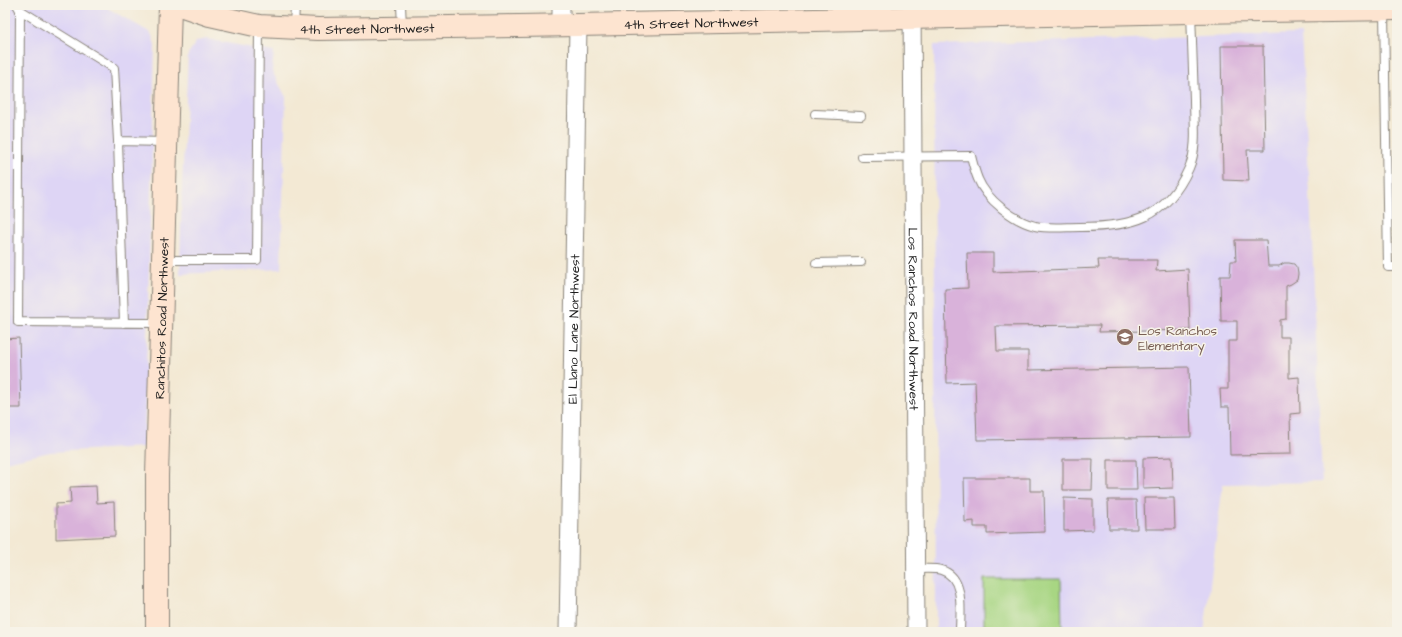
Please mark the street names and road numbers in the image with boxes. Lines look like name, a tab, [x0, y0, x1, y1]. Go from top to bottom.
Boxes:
street label: 4th Street Northwest	[623, 13, 759, 34]
street label: 4th Street Northwest	[299, 19, 435, 39]
street label: Los Ranchos Road Northwest	[903, 227, 923, 411]
street label: Ranchitos Road Northwest	[151, 236, 174, 399]
street label: El Llano Lane Northwest	[564, 253, 584, 404]

